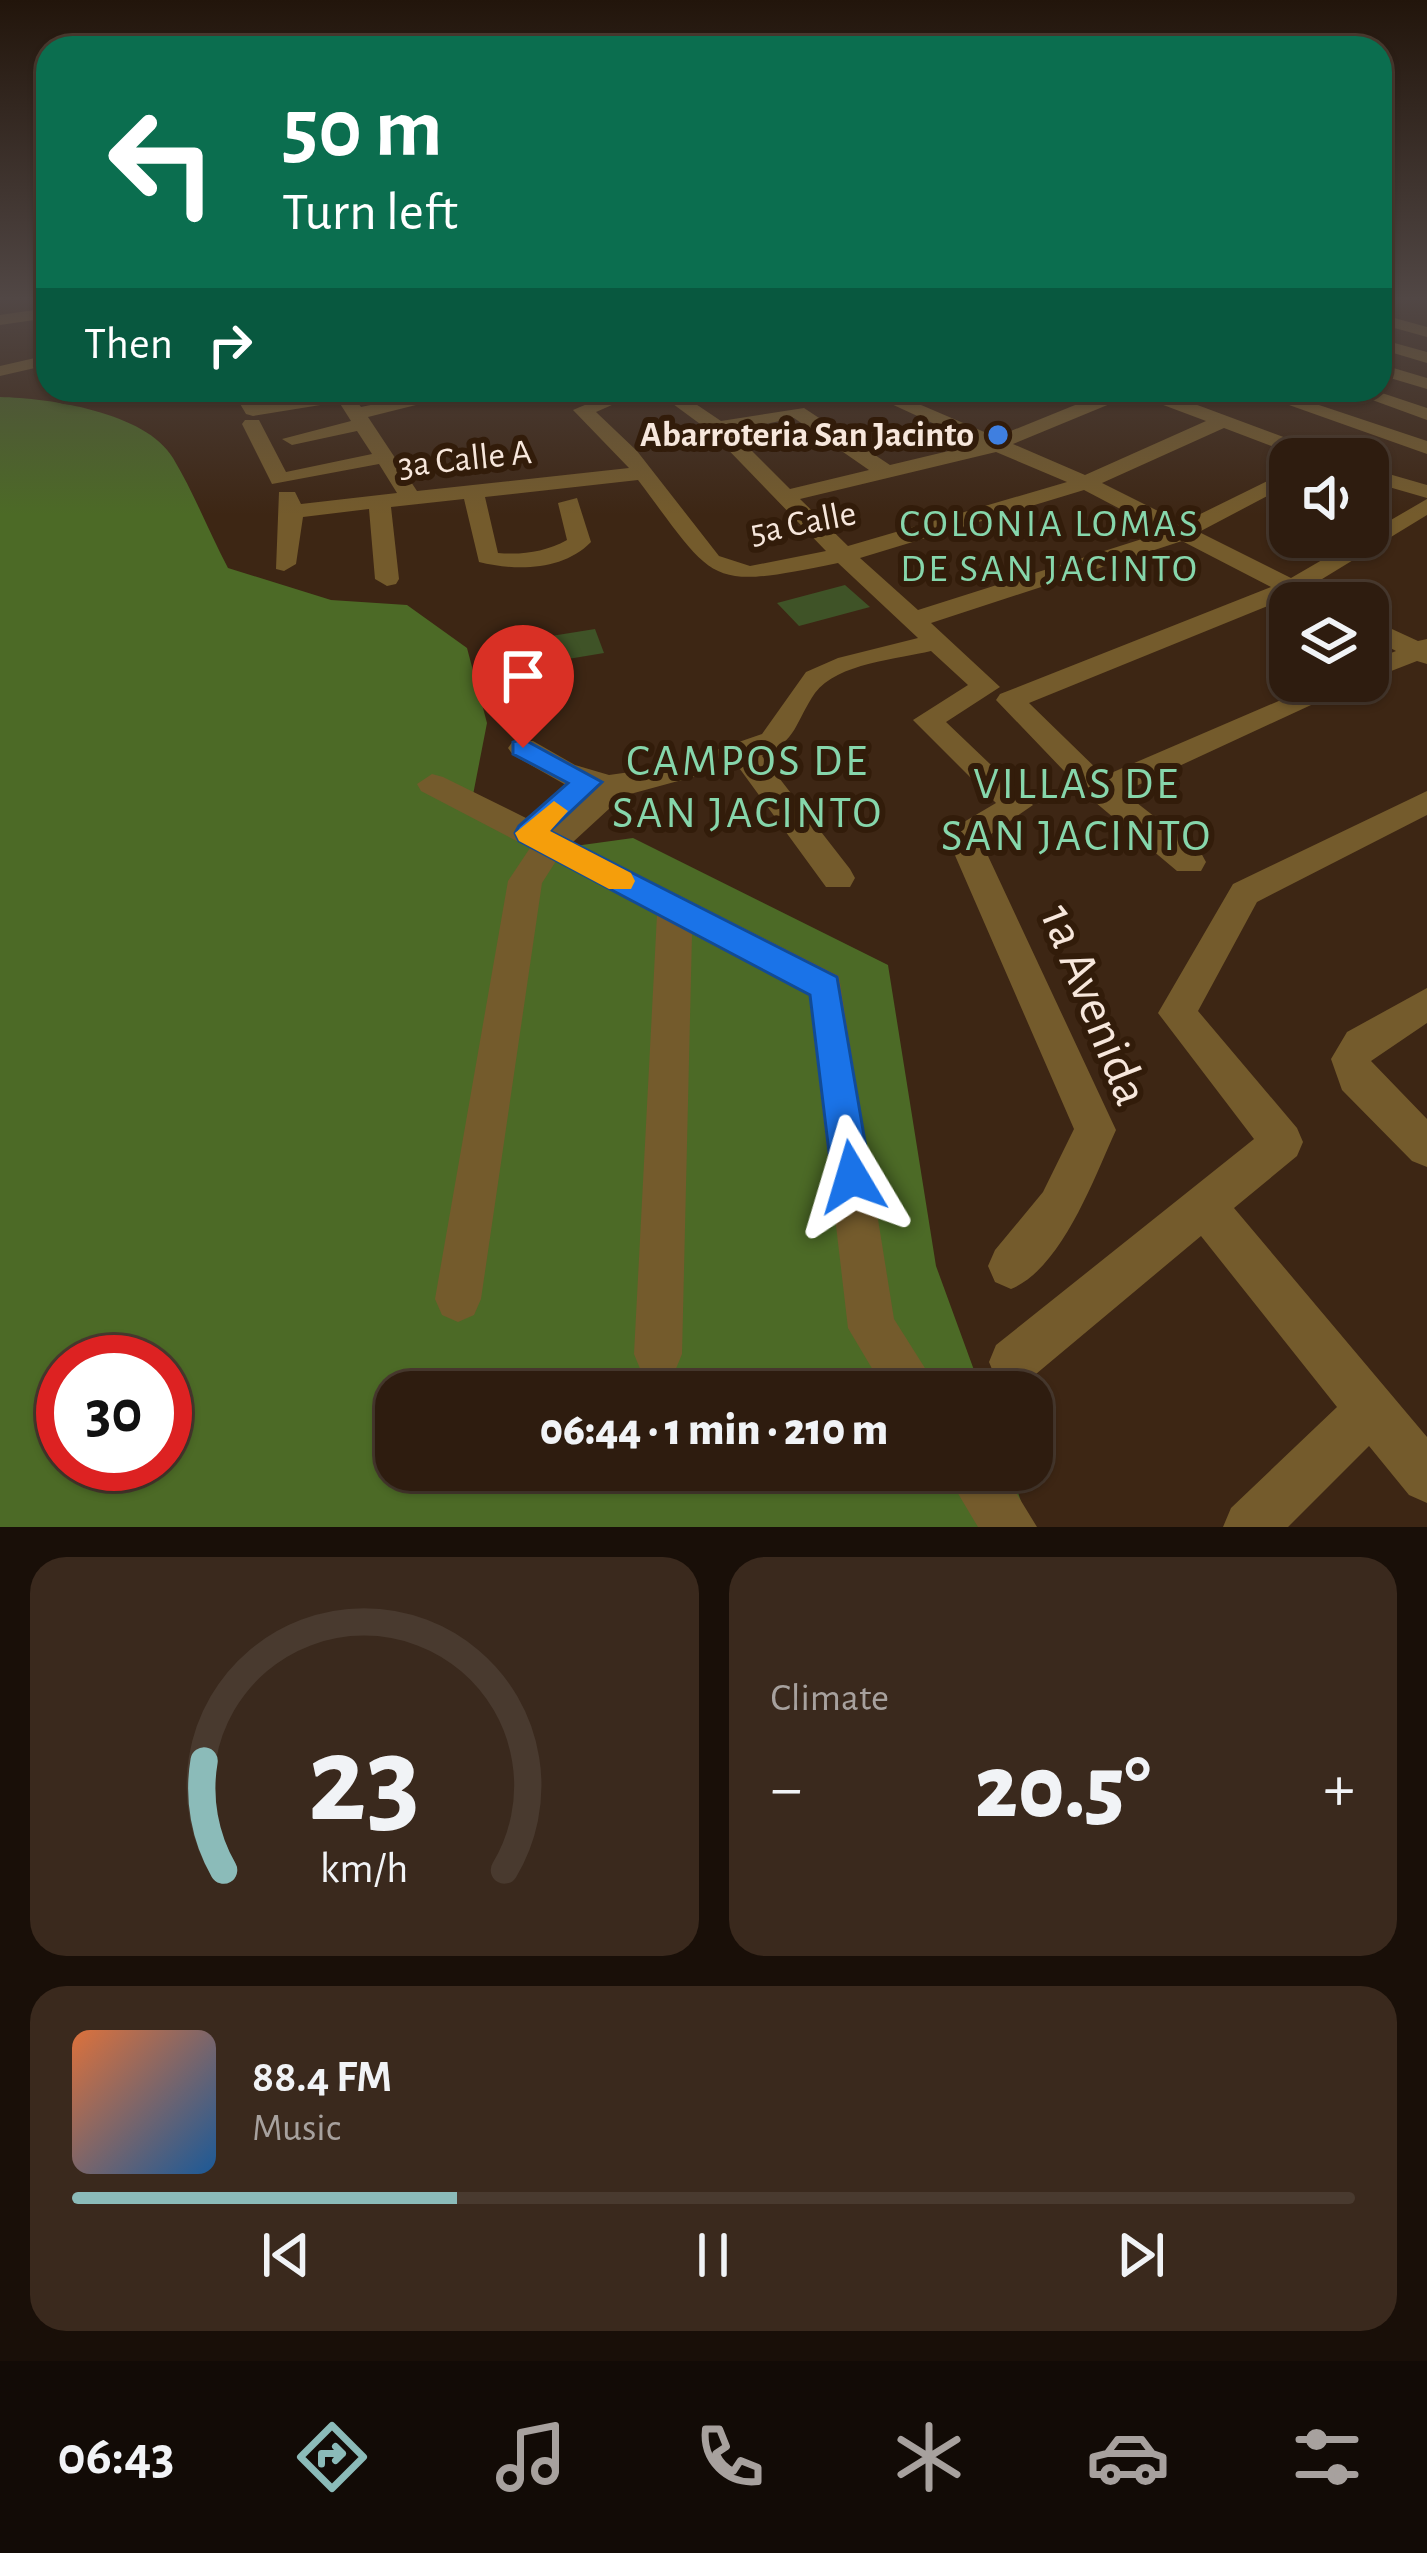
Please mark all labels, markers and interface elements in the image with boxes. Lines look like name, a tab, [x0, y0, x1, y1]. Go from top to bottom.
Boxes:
icon: left	[84, 84, 240, 240]
text: 50 m	[282, 88, 443, 172]
text: Turn left	[282, 186, 458, 240]
icon: right	[197, 312, 263, 378]
text: Then	[84, 322, 173, 367]
place label: Abarroteria San Jacinto	[640, 417, 974, 453]
marker: Abarroteria San Jacinto	[985, 422, 1011, 448]
street label: 3a Calle A	[397, 434, 534, 484]
map controls	[1269, 438, 1389, 702]
button: sound	[1269, 438, 1389, 558]
street label: 5a Calle	[747, 495, 859, 551]
district label: COLONIA LOMAS DE SAN JACINTO	[899, 505, 1201, 589]
button: layers	[1269, 582, 1389, 702]
pin	[472, 625, 574, 748]
icon: arrive	[490, 643, 556, 709]
district label: CAMPOS DE SAN JACINTO	[612, 739, 884, 836]
district label: VILLAS DE SAN JACINTO	[941, 762, 1213, 859]
street label: 1a Avenida	[1031, 898, 1157, 1112]
position arrow	[789, 1114, 915, 1240]
speed limit sign: 30	[36, 1335, 192, 1491]
text: 06:44 · 1 min · 210 m	[540, 1408, 888, 1453]
text: Climate	[771, 1679, 889, 1718]
text: 23	[308, 1719, 421, 1844]
text: 20.5°	[975, 1744, 1151, 1834]
text: −	[771, 1756, 802, 1822]
text: +	[1323, 1756, 1355, 1822]
text: km/h	[320, 1847, 408, 1890]
text: 88.4 FM	[252, 2055, 392, 2100]
text: Music	[252, 2109, 341, 2148]
icon: previous	[253, 2222, 319, 2288]
icon: pause	[680, 2222, 746, 2288]
icon: next	[1108, 2222, 1174, 2288]
icon: directions	[290, 2415, 374, 2499]
icon: music	[489, 2415, 573, 2499]
icon: phone	[688, 2415, 772, 2499]
icon: climate	[887, 2415, 971, 2499]
icon: car	[1086, 2415, 1170, 2499]
icon: filters	[1285, 2415, 1369, 2499]
text: 06:43	[58, 2430, 175, 2484]

